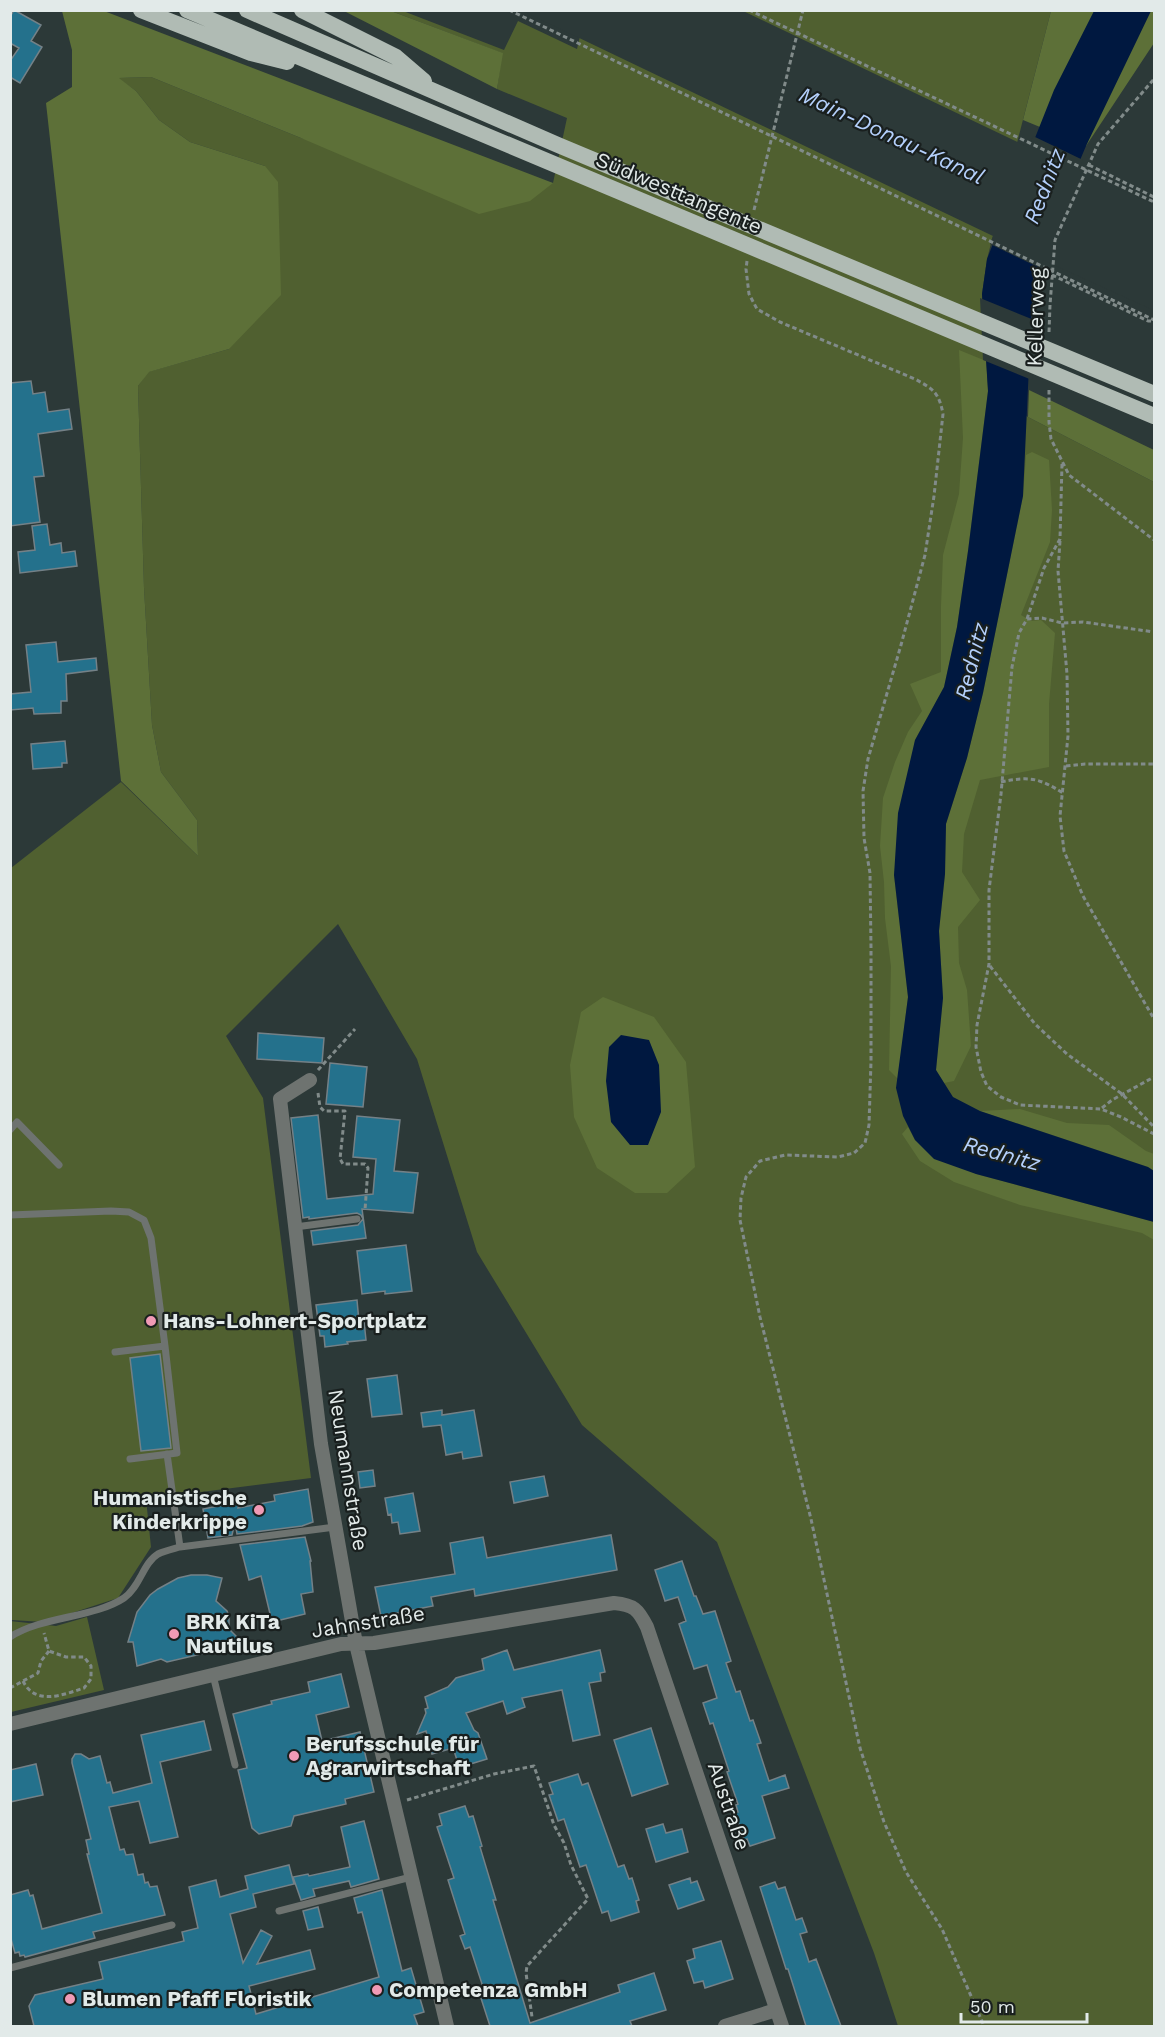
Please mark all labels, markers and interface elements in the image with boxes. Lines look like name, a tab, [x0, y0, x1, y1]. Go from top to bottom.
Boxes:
water label: Main-Donau-Kanal	[795, 82, 989, 189]
water label: Rednitz	[1019, 144, 1070, 227]
street label: Südwesttangente	[592, 146, 766, 239]
street label: Kellerweg	[1021, 266, 1050, 367]
water label: Rednitz	[950, 619, 993, 702]
water label: Rednitz	[961, 1131, 1044, 1176]
place label: Hans-Lohnert-Sportplatz	[163, 1308, 427, 1333]
marker: Hans-Lohnert-Sportplatz	[144, 1314, 158, 1328]
street label: Neumannstraße	[323, 1387, 374, 1553]
place label: Humanistische Kinderkrippe	[93, 1485, 247, 1534]
marker: Humanistische Kinderkrippe	[252, 1503, 266, 1517]
street label: Jahnstraße	[309, 1600, 426, 1643]
place label: BRK KiTa Nautilus	[186, 1609, 281, 1658]
marker: BRK KiTa Nautilus	[167, 1627, 181, 1641]
place label: Berufsschule für Agrarwirtschaft	[306, 1731, 479, 1780]
marker: Berufsschule für Agrarwirtschaft	[287, 1749, 301, 1763]
street label: Austraße	[703, 1758, 756, 1853]
place label: Competenza GmbH	[389, 1977, 588, 2002]
marker: Competenza GmbH	[370, 1983, 384, 1997]
place label: Blumen Pfaff Floristik	[82, 1986, 313, 2011]
scale bar	[961, 1986, 1087, 2024]
marker: Blumen Pfaff Floristik	[63, 1992, 77, 2006]
text: 50 m	[970, 1996, 1015, 2017]

